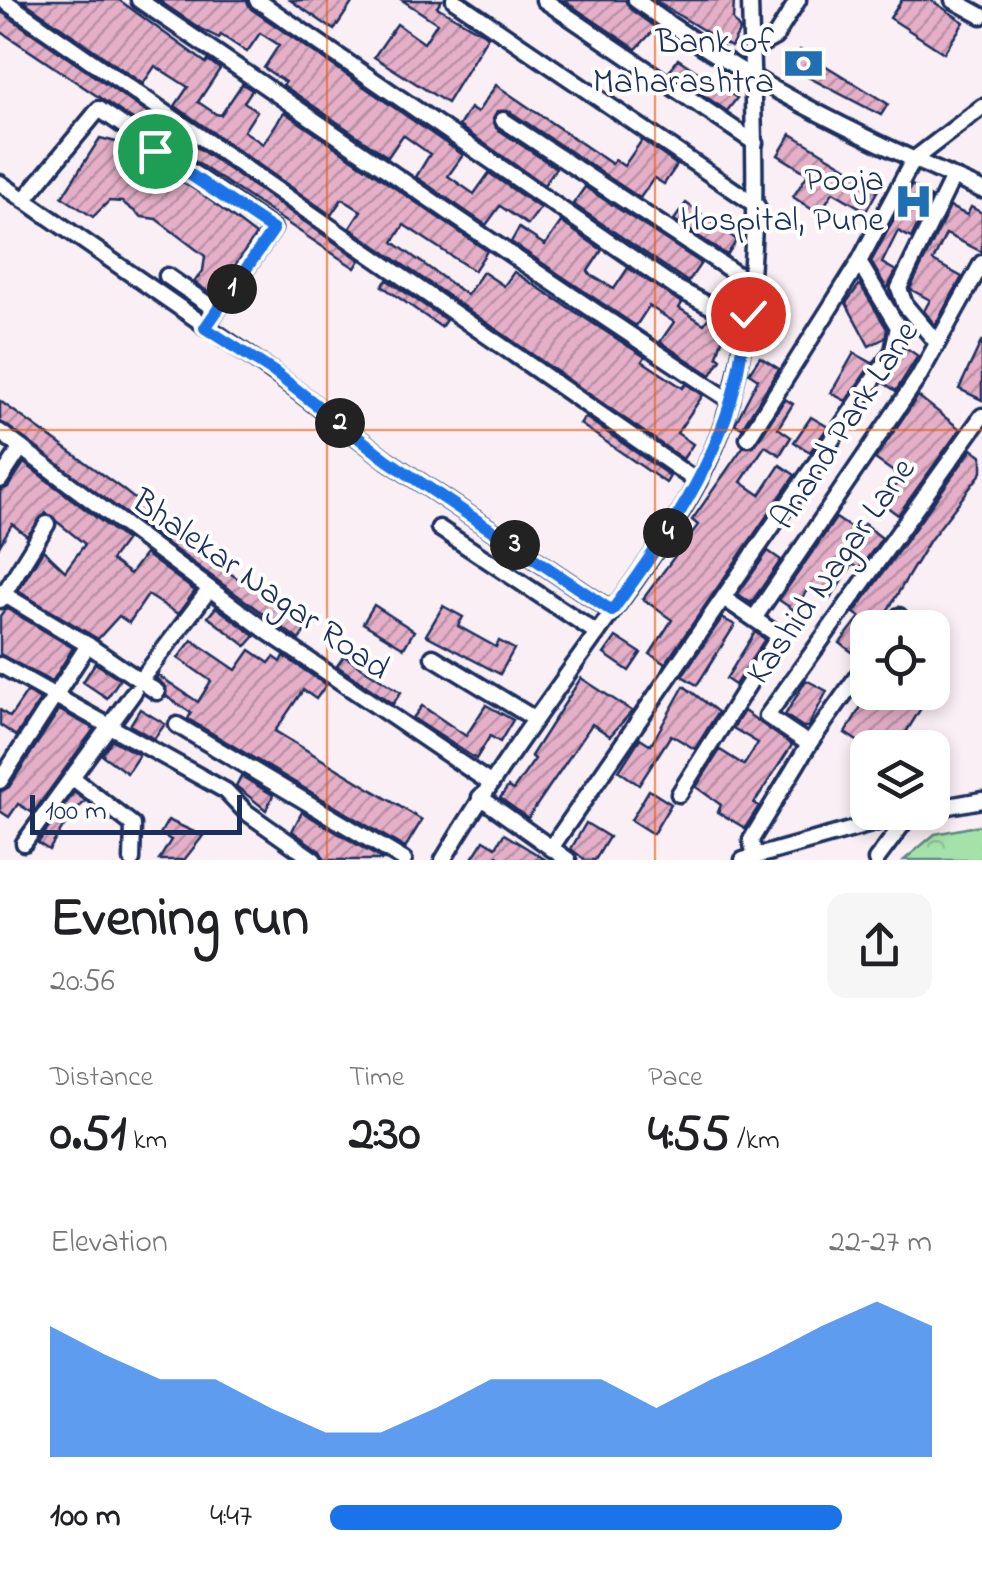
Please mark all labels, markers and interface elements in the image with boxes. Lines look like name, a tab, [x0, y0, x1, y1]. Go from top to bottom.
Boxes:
place label: Bank of Maharashtra	[593, 18, 775, 109]
bank icon: Bank of Maharashtra	[783, 42, 825, 84]
pin	[113, 109, 198, 194]
icon: arrive	[128, 124, 183, 179]
place label: Pooja Hospital, Pune	[680, 156, 884, 247]
hospital icon: Pooja Hospital, Pune	[893, 180, 935, 222]
pin: 1	[207, 264, 257, 314]
text: 1	[228, 268, 236, 309]
pin	[706, 272, 791, 357]
icon: check	[721, 287, 776, 342]
street label: Anand Park Lane	[759, 311, 933, 541]
pin: 2	[315, 398, 365, 448]
text: 2	[333, 402, 347, 443]
street label: Kashid Nagar Lane	[735, 448, 930, 696]
street label: Bhalekar Nagar Road	[120, 477, 400, 694]
pin: 4	[643, 508, 693, 558]
text: 4	[662, 512, 674, 553]
pin: 3	[490, 520, 540, 570]
text: 3	[509, 524, 521, 565]
map controls	[850, 610, 950, 830]
button: locate	[850, 610, 950, 710]
button: layers	[850, 730, 950, 830]
scale bar	[30, 790, 242, 834]
text: 100 m	[45, 792, 107, 833]
text: Evening run	[50, 881, 309, 961]
button: share	[827, 893, 932, 998]
text: 20:56	[50, 959, 115, 1006]
text: Distance	[50, 1058, 153, 1099]
text: Time	[349, 1058, 404, 1099]
text: Pace	[648, 1058, 703, 1099]
text: 0.51	[50, 1099, 126, 1172]
text: 2:30	[349, 1099, 420, 1172]
text: 4:55	[648, 1099, 730, 1172]
text: km	[126, 1121, 167, 1162]
text: /km	[730, 1121, 780, 1162]
text: Elevation	[50, 1220, 168, 1267]
text: 22–27 m	[829, 1220, 932, 1267]
text: 100 m	[50, 1494, 121, 1541]
text: 4:47	[210, 1494, 252, 1541]

